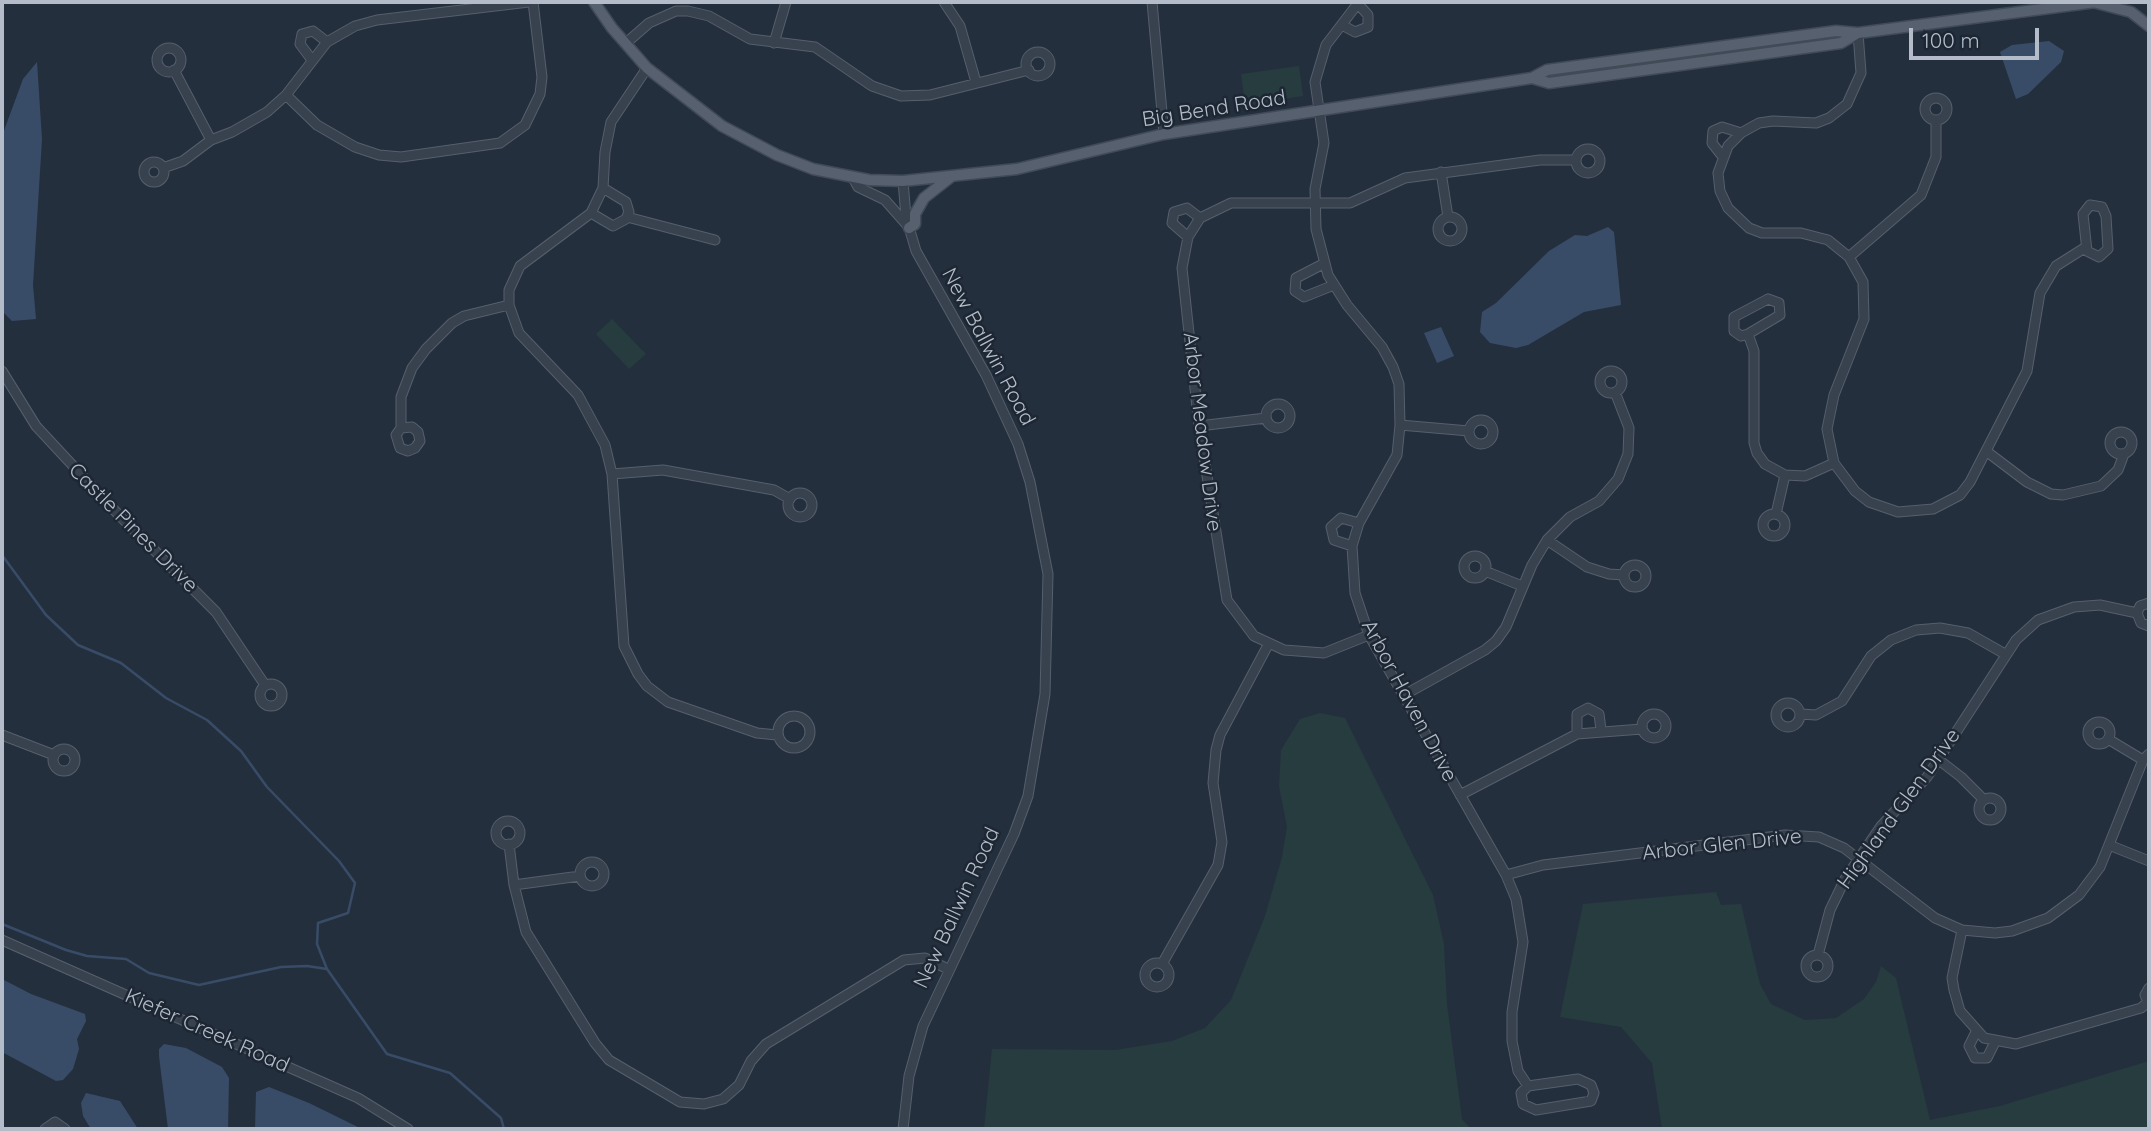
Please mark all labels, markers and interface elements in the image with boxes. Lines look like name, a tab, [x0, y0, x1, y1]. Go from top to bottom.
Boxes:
scale bar	[1913, 14, 2042, 58]
text: 100 m	[1922, 27, 1980, 53]
street label: Big Bend Road	[1140, 85, 1288, 133]
street label: New Ballwin Road	[936, 264, 1040, 430]
street label: Arbor Meadow Drive	[1177, 331, 1227, 533]
street label: Castle Pines Drive	[63, 458, 203, 598]
street label: Arbor Haven Drive	[1356, 616, 1462, 786]
street label: Highland Glen Drive	[1832, 724, 1966, 894]
street label: New Ballwin Road	[909, 824, 1005, 992]
street label: Arbor Glen Drive	[1641, 824, 1803, 866]
street label: Kiefer Creek Road	[121, 983, 293, 1079]

